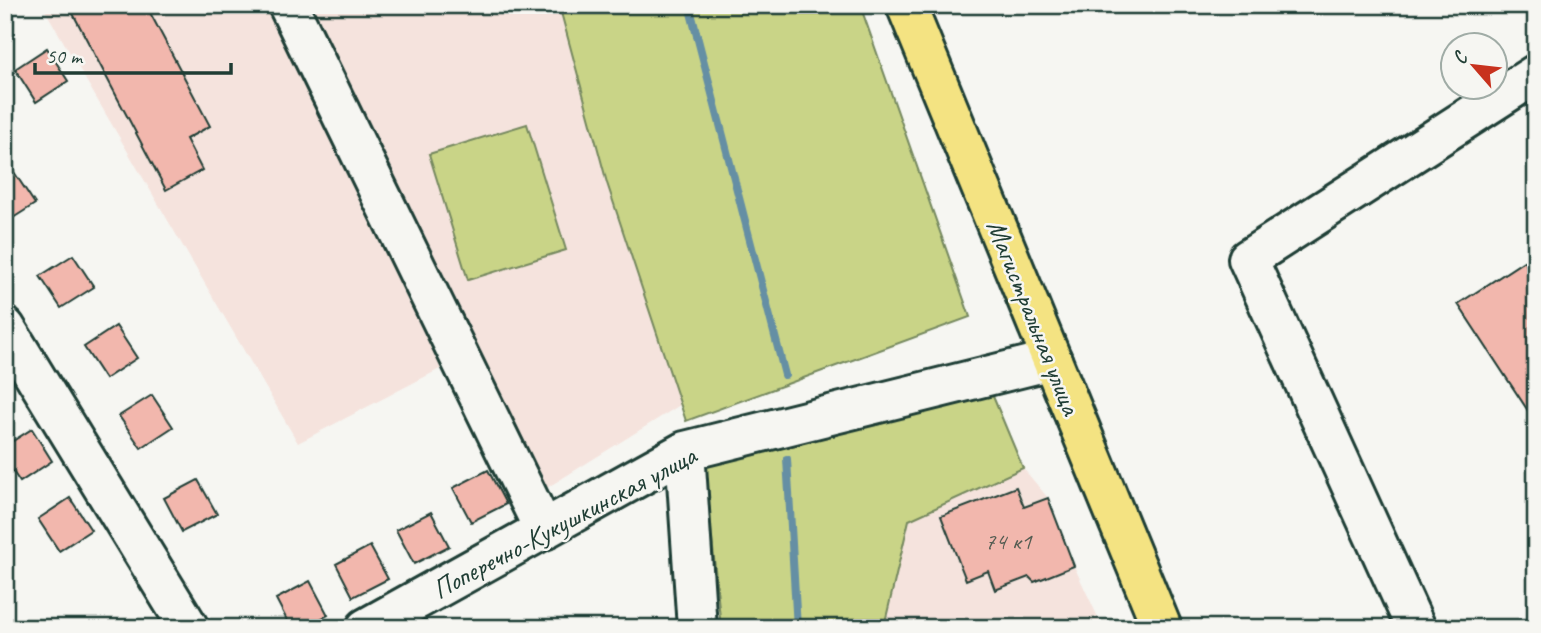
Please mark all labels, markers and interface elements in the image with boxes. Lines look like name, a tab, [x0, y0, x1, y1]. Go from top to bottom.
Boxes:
scale bar	[35, 32, 231, 76]
north arrow	[1440, 32, 1510, 102]
text: 50 m	[46, 43, 84, 69]
text: С	[1447, 46, 1474, 68]
street label: Магистральная улица	[979, 214, 1090, 421]
street label: Поперечно-Кукушкинская улица	[426, 437, 704, 606]
house number: 74 к1	[984, 526, 1033, 556]

